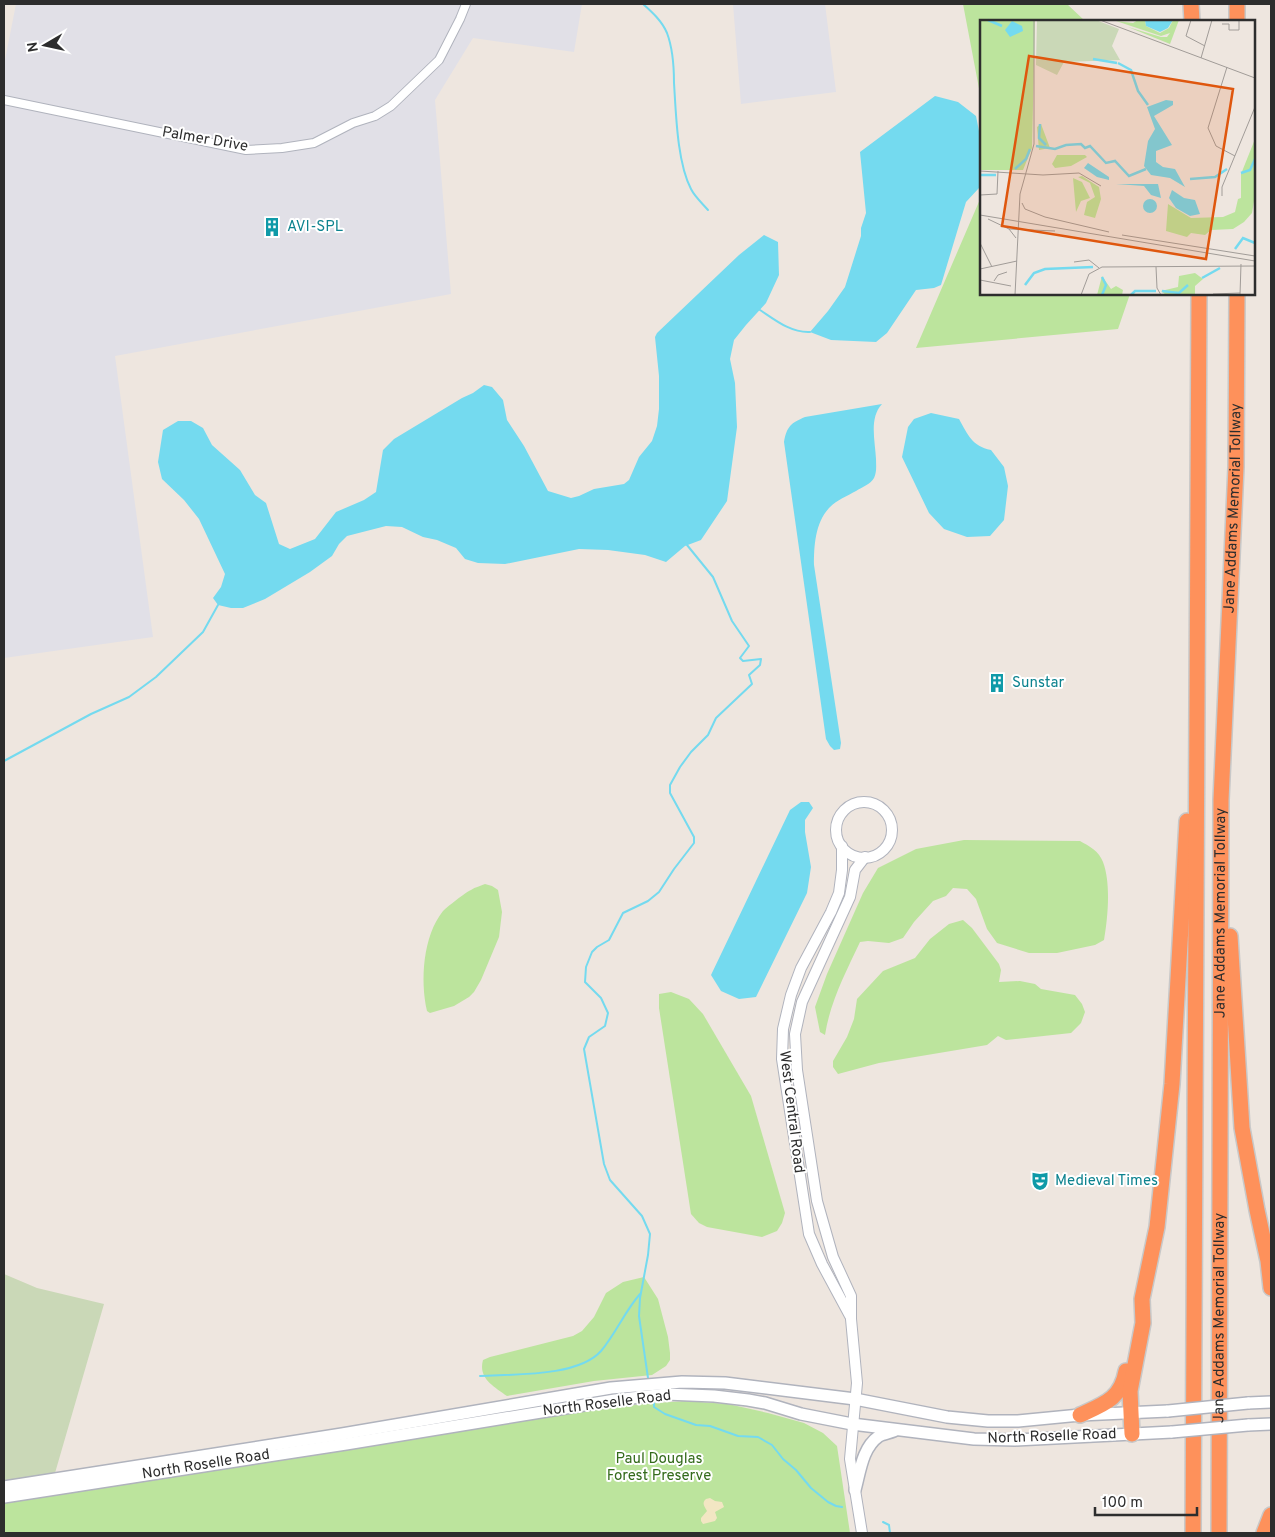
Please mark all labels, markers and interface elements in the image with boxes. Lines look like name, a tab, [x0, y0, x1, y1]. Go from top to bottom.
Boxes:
north arrow	[20, 20, 70, 70]
inset map	[980, 20, 1255, 295]
text: N	[24, 40, 43, 53]
street label: Palmer Drive	[161, 123, 249, 157]
building icon: AVI-SPL	[261, 216, 283, 238]
place label: AVI-SPL	[287, 218, 343, 237]
street label: Jane Addams Memorial Tollway	[1220, 403, 1246, 614]
building icon: Sunstar	[986, 672, 1008, 694]
place label: Sunstar	[1012, 674, 1064, 693]
street label: Jane Addams Memorial Tollway	[1211, 808, 1230, 1018]
street label: West Central Road	[774, 1050, 808, 1174]
theatre icon: Medieval Times	[1029, 1170, 1051, 1192]
place label: Medieval Times	[1055, 1172, 1158, 1191]
street label: Jane Addams Memorial Tollway	[1210, 1213, 1229, 1423]
street label: North Roselle Road	[542, 1387, 672, 1421]
street label: North Roselle Road	[987, 1425, 1117, 1449]
street label: North Roselle Road	[141, 1446, 271, 1484]
park label: Paul Douglas Forest Preserve	[607, 1450, 711, 1486]
scale bar	[1095, 1484, 1198, 1516]
text: 100 m	[1102, 1494, 1143, 1513]

